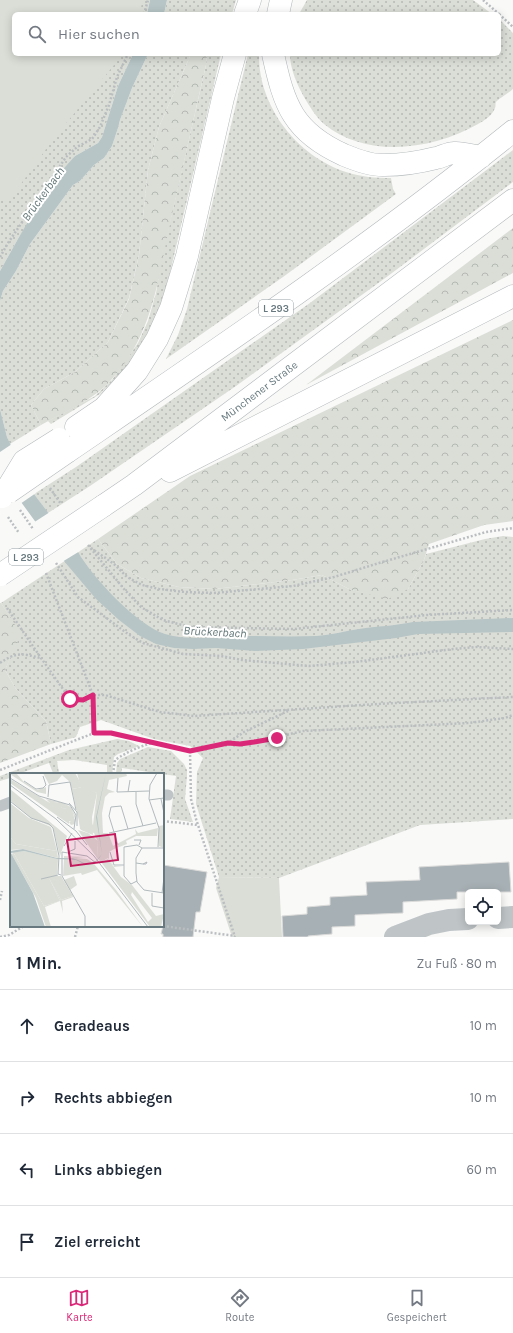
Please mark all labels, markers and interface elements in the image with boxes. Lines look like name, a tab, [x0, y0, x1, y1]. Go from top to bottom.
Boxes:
search box	[12, 12, 501, 56]
icon: search	[26, 23, 48, 45]
text: Hier suchen	[58, 25, 140, 43]
water label: Brückerbach	[19, 164, 67, 224]
road number: L 293	[259, 300, 293, 316]
street label: Münchener Straße	[218, 358, 300, 424]
road number: L 293	[9, 549, 43, 565]
water label: Brückerbach	[183, 623, 247, 641]
route start	[61, 690, 79, 708]
route end	[268, 729, 286, 747]
inset map	[10, 773, 164, 927]
map controls	[465, 889, 501, 925]
button: locate	[465, 889, 501, 925]
text: 1 Min.	[16, 953, 61, 973]
text: Zu Fuß · 80 m	[417, 956, 497, 971]
icon: ahead	[16, 1015, 38, 1037]
text: Geradeaus	[54, 1017, 130, 1035]
text: 10 m	[470, 1018, 497, 1033]
icon: right	[16, 1087, 38, 1109]
text: Rechts abbiegen	[54, 1089, 173, 1107]
text: 10 m	[470, 1090, 497, 1105]
icon: left	[16, 1159, 38, 1181]
text: Links abbiegen	[54, 1161, 162, 1179]
text: 60 m	[467, 1162, 497, 1177]
icon: arrive	[16, 1231, 38, 1253]
text: Ziel erreicht	[54, 1233, 140, 1251]
tab: Karte	[66, 1287, 93, 1324]
tab: Route	[225, 1287, 254, 1324]
tab: Gespeichert	[387, 1287, 447, 1324]

